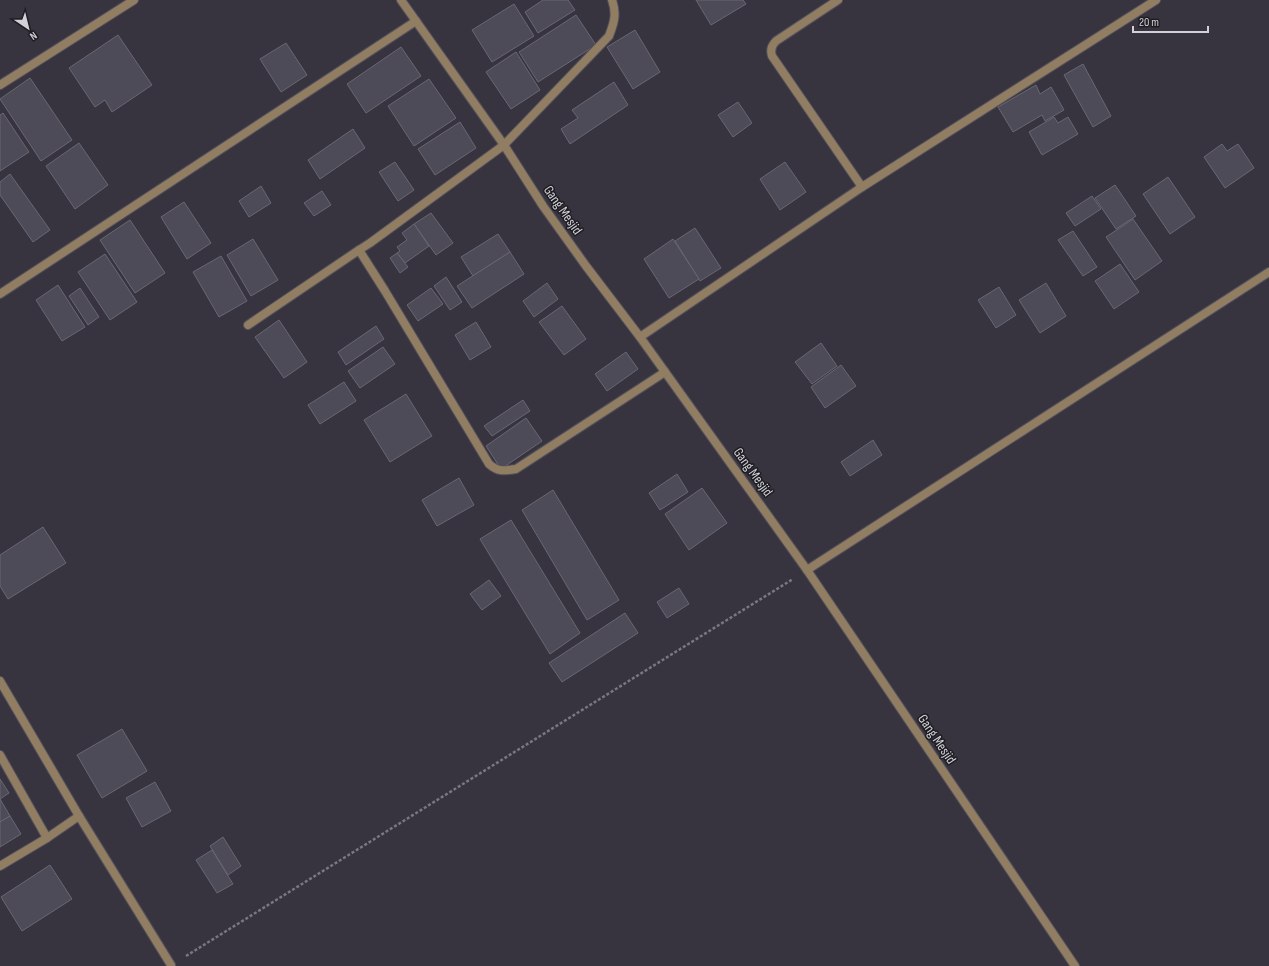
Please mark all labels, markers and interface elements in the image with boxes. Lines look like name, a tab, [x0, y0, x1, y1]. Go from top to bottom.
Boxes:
north arrow	[8, 8, 48, 48]
scale bar	[1133, 8, 1208, 34]
text: 20 m	[1139, 15, 1159, 30]
text: N	[27, 29, 40, 43]
street label: Gang Mesjid	[540, 182, 586, 238]
street label: Gang Mesjid	[730, 444, 776, 500]
street label: Gang Mesjid	[914, 711, 960, 767]

